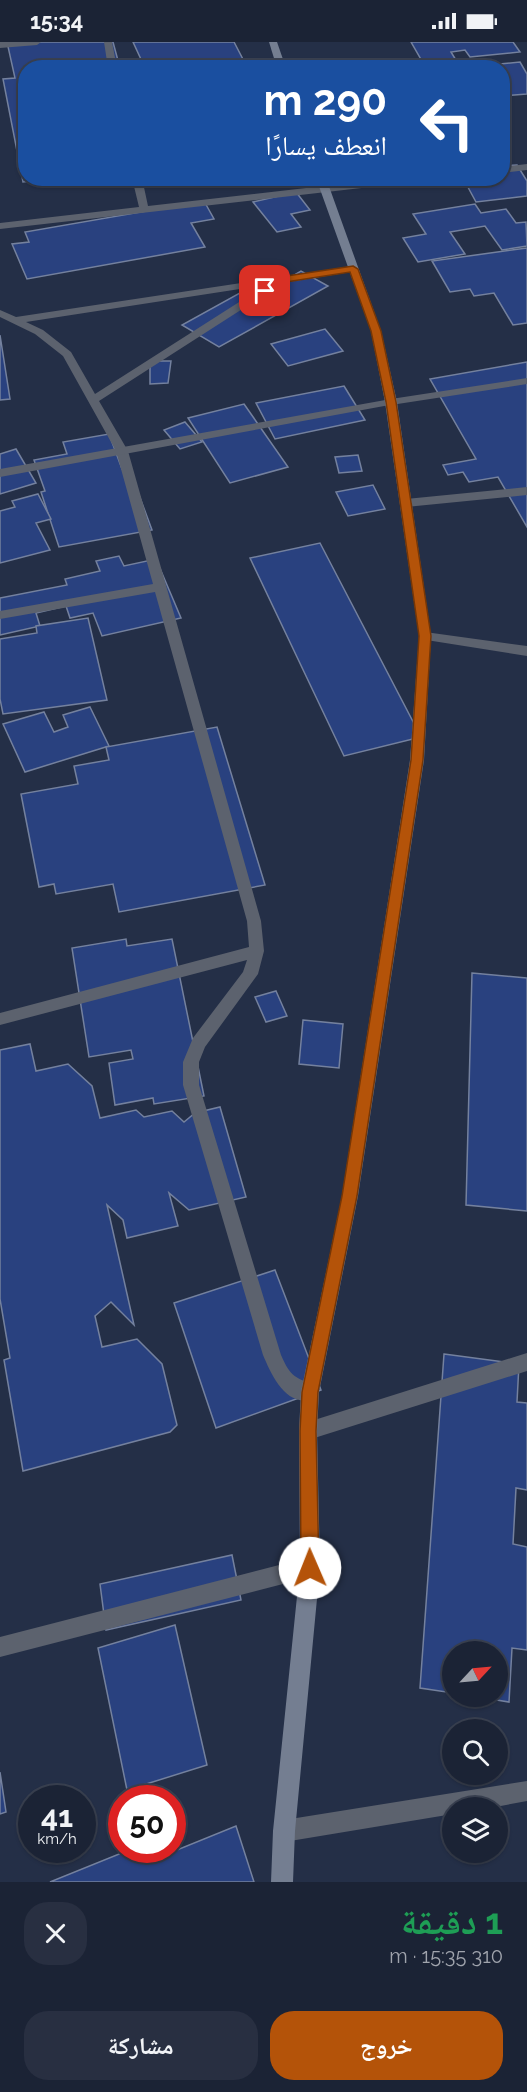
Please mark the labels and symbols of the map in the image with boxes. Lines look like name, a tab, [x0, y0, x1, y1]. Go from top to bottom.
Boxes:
pin	[239, 265, 290, 316]
position arrow	[278, 1536, 342, 1600]
north arrow	[442, 1641, 508, 1707]
speed limit sign: 50	[108, 1785, 186, 1863]

